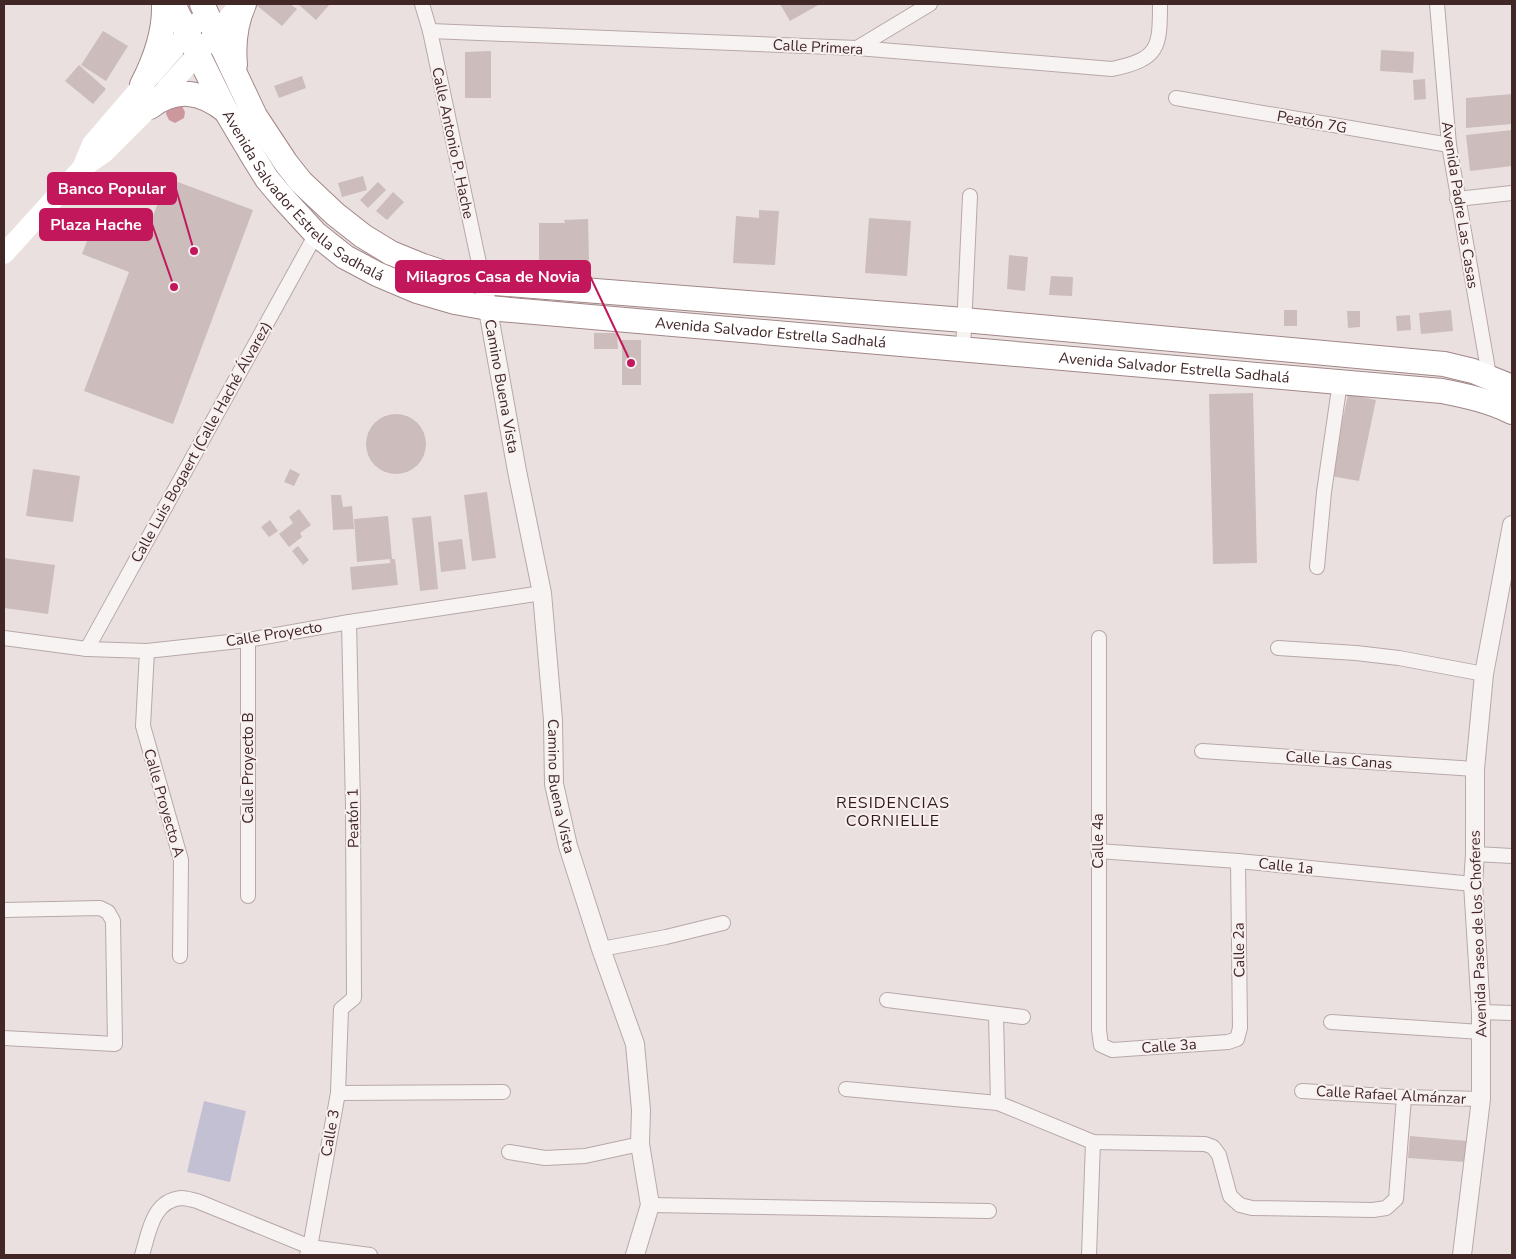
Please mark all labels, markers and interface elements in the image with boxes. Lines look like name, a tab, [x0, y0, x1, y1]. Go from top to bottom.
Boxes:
street label: Calle Primera	[772, 35, 864, 59]
street label: Calle Antonio P. Hache	[427, 65, 479, 221]
street label: Avenida Salvador Estrella Sadhalá	[218, 106, 387, 286]
street label: Peatón 7G	[1275, 106, 1349, 138]
street label: Avenida Padre Las Casas	[1437, 120, 1483, 290]
callout: Banco Popular	[48, 173, 176, 204]
text: Banco Popular	[58, 178, 167, 200]
callout: Plaza Hache	[40, 209, 152, 240]
text: Plaza Hache	[50, 214, 142, 236]
callout: Milagros Casa de Novia	[396, 261, 590, 292]
text: Milagros Casa de Novia	[406, 266, 580, 288]
street label: Avenida Salvador Estrella Sadhalá	[654, 313, 887, 353]
street label: Calle Luis Bogaert (Calle Haché Álvarez)	[126, 318, 276, 566]
street label: Camino Buena Vista	[480, 318, 524, 455]
street label: Avenida Salvador Estrella Sadhalá	[1058, 348, 1290, 388]
street label: Calle Proyecto	[224, 617, 324, 651]
street label: Calle Proyecto B	[238, 712, 258, 824]
street label: Camino Buena Vista	[543, 719, 580, 856]
street label: Calle Proyecto A	[139, 746, 189, 860]
street label: Calle Las Canas	[1285, 746, 1393, 774]
street label: Peatón 1	[342, 788, 364, 848]
district label: RESIDENCIAS CORNIELLE	[836, 792, 950, 832]
street label: Calle 4a	[1088, 813, 1108, 869]
street label: Avenida Paseo de los Choferes	[1464, 830, 1492, 1038]
street label: Calle 1a	[1257, 853, 1315, 879]
street label: Calle 2a	[1229, 922, 1249, 978]
street label: Calle 3a	[1141, 1034, 1197, 1058]
street label: Calle Rafael Almánzar	[1315, 1081, 1467, 1109]
street label: Calle 3	[316, 1108, 344, 1158]

